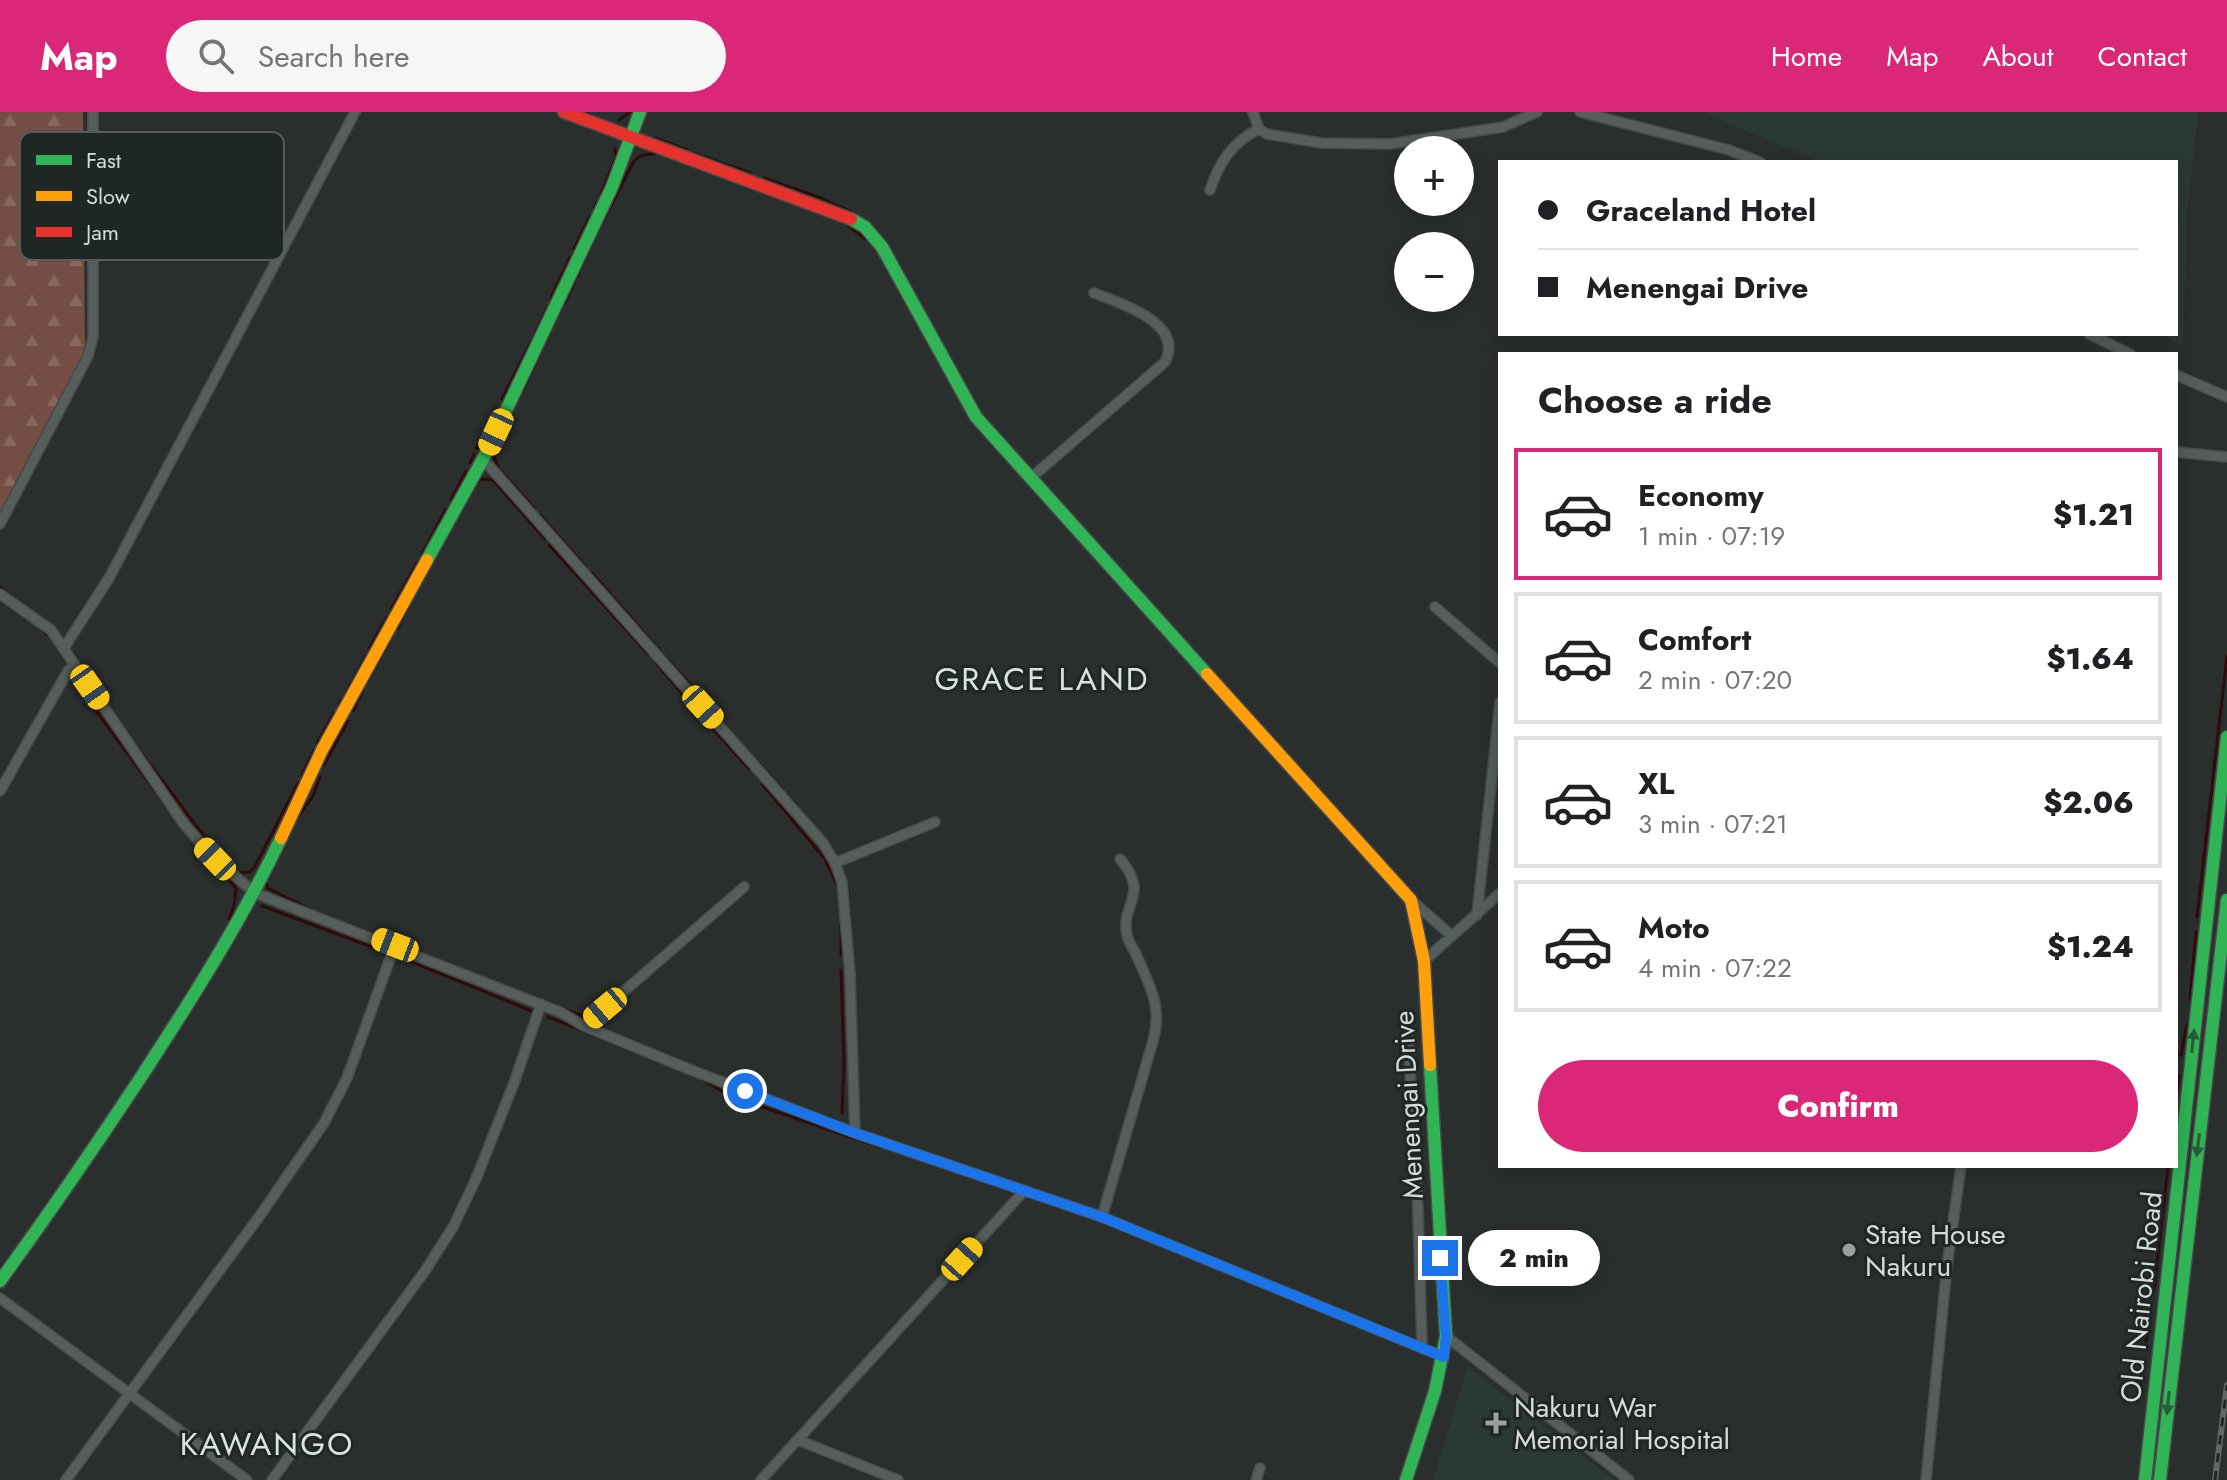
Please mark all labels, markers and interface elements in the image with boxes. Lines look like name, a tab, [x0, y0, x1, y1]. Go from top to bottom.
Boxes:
search box	[166, 20, 726, 92]
text: Map	[40, 29, 118, 84]
icon: search	[194, 34, 238, 78]
text: Search here	[258, 35, 410, 78]
text: Home	[1771, 36, 1842, 77]
text: Map	[1886, 36, 1938, 77]
text: About	[1982, 36, 2054, 77]
text: Contact	[2098, 36, 2187, 77]
legend	[20, 132, 284, 260]
map controls	[1394, 136, 1474, 312]
button: +	[1394, 136, 1474, 216]
text: Fast	[86, 144, 122, 176]
text: Slow	[86, 180, 130, 212]
text: Graceland Hotel	[1586, 189, 1816, 232]
text: Jam	[83, 216, 119, 248]
button: −	[1394, 232, 1474, 312]
text: Menengai Drive	[1586, 266, 1809, 309]
text: Choose a ride	[1538, 374, 1772, 426]
car	[475, 405, 517, 459]
text: Economy	[1638, 474, 1764, 517]
icon: car	[1542, 478, 1614, 550]
text: $1.21	[2053, 493, 2134, 536]
text: 1 min · 07:19	[1638, 517, 1785, 555]
text: Comfort	[1638, 618, 1751, 661]
icon: car	[1542, 622, 1614, 694]
text: $1.64	[2046, 637, 2134, 680]
district label: GRACE LAND	[934, 656, 1150, 702]
car	[66, 660, 114, 714]
text: 2 min · 07:20	[1638, 661, 1792, 699]
car	[678, 681, 728, 733]
text: XL	[1638, 762, 1674, 805]
icon: car	[1542, 766, 1614, 838]
text: $2.06	[2043, 781, 2134, 824]
text: 3 min · 07:21	[1638, 805, 1788, 843]
car	[190, 833, 240, 885]
text: Moto	[1638, 906, 1710, 949]
icon: car	[1542, 910, 1614, 982]
car	[368, 925, 422, 965]
text: $1.24	[2047, 925, 2134, 968]
text: 4 min · 07:22	[1638, 949, 1792, 987]
car	[579, 983, 631, 1033]
street label: Menengai Drive	[1383, 1010, 1434, 1200]
one-way arrow	[2186, 1028, 2199, 1053]
button: Confirm	[1538, 1060, 2138, 1152]
route start	[727, 1073, 763, 1109]
one-way arrow	[2191, 1133, 2204, 1158]
street label: Old Nairobi Road	[2110, 1190, 2173, 1405]
place label: State House Nakuru	[1865, 1214, 2006, 1287]
callout: 2 min	[1468, 1230, 1600, 1286]
car	[937, 1233, 987, 1285]
text: 2 min	[1499, 1239, 1569, 1277]
route end	[1422, 1240, 1458, 1276]
marker: State House Nakuru	[1840, 1241, 1858, 1259]
place label: Nakuru War Memorial Hospital	[1514, 1387, 1730, 1460]
one-way arrow	[2162, 1391, 2175, 1416]
marker: Nakuru War Memorial Hospital	[1485, 1412, 1507, 1434]
district label: KAWANGO	[180, 1421, 354, 1467]

